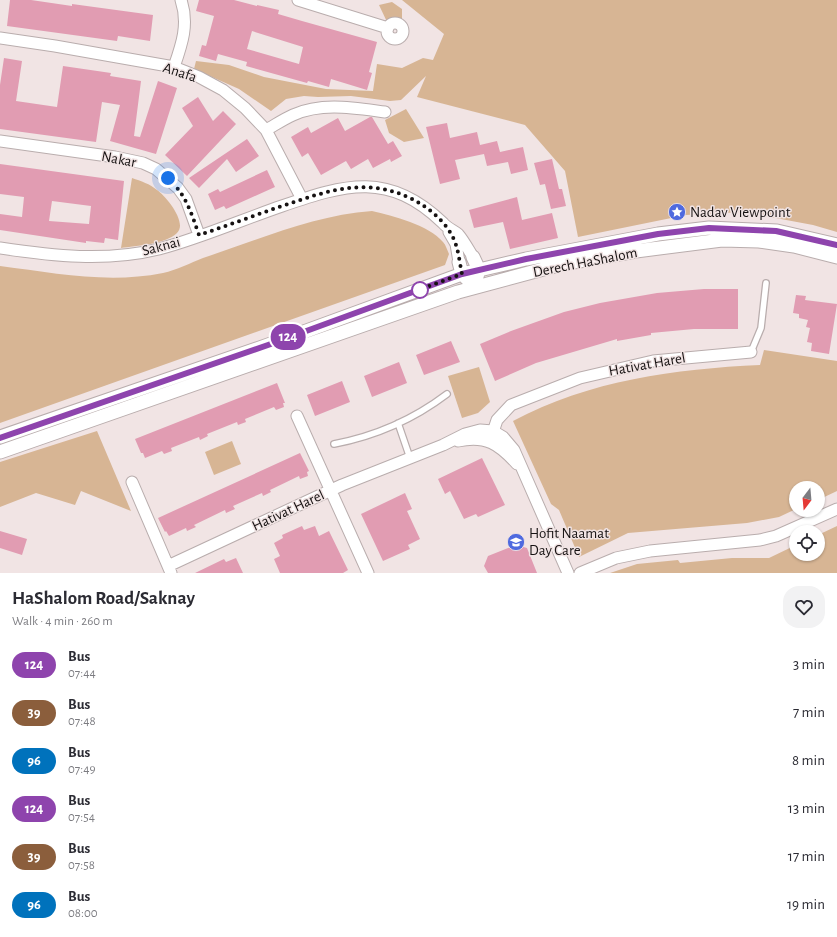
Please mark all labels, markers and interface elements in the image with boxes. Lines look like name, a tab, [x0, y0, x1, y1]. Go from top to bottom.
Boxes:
street label: Anafa	[161, 60, 199, 85]
street label: Nakar	[100, 149, 138, 170]
your location	[158, 168, 178, 188]
place icon: Nadav Viewpoint	[667, 202, 687, 222]
place label: Nadav Viewpoint	[690, 205, 791, 220]
street label: Saknai	[140, 234, 182, 259]
street label: Derech HaShalom	[532, 245, 638, 280]
unlabelled marker	[411, 281, 429, 299]
line badge: 124	[265, 324, 311, 350]
text: 124	[279, 330, 297, 344]
street label: Hativat Harel	[607, 350, 687, 379]
north arrow	[789, 481, 825, 517]
map controls	[789, 481, 825, 561]
street label: Hativat Harel	[250, 487, 327, 534]
button: locate	[789, 525, 825, 561]
place label: Hofit Naamat Day Care	[529, 526, 609, 558]
school or university icon: Hofit Naamat Day Care	[506, 532, 526, 552]
button: heart	[783, 586, 825, 628]
text: HaShalom Road/Saknay	[12, 589, 195, 608]
text: Walk · 4 min · 260 m	[12, 615, 113, 628]
text: Bus	[68, 649, 90, 664]
text: 3 min	[793, 657, 825, 672]
text: 124	[25, 658, 43, 672]
text: 07:44	[68, 667, 96, 680]
text: Bus	[68, 697, 90, 712]
text: 7 min	[793, 705, 825, 720]
text: 39	[28, 706, 40, 720]
text: 07:48	[68, 715, 96, 728]
text: Bus	[68, 745, 90, 760]
text: 8 min	[792, 753, 825, 768]
text: 96	[27, 754, 41, 768]
text: 07:49	[68, 763, 96, 776]
text: Bus	[68, 793, 90, 808]
text: 13 min	[788, 801, 825, 816]
text: 124	[25, 802, 43, 816]
text: 07:54	[68, 811, 95, 824]
text: Bus	[68, 841, 90, 856]
text: 17 min	[788, 849, 825, 864]
text: 39	[28, 850, 40, 864]
text: 07:58	[68, 859, 95, 872]
text: Bus	[68, 889, 90, 904]
text: 19 min	[787, 897, 825, 912]
text: 96	[27, 898, 41, 912]
text: 08:00	[68, 907, 98, 920]

